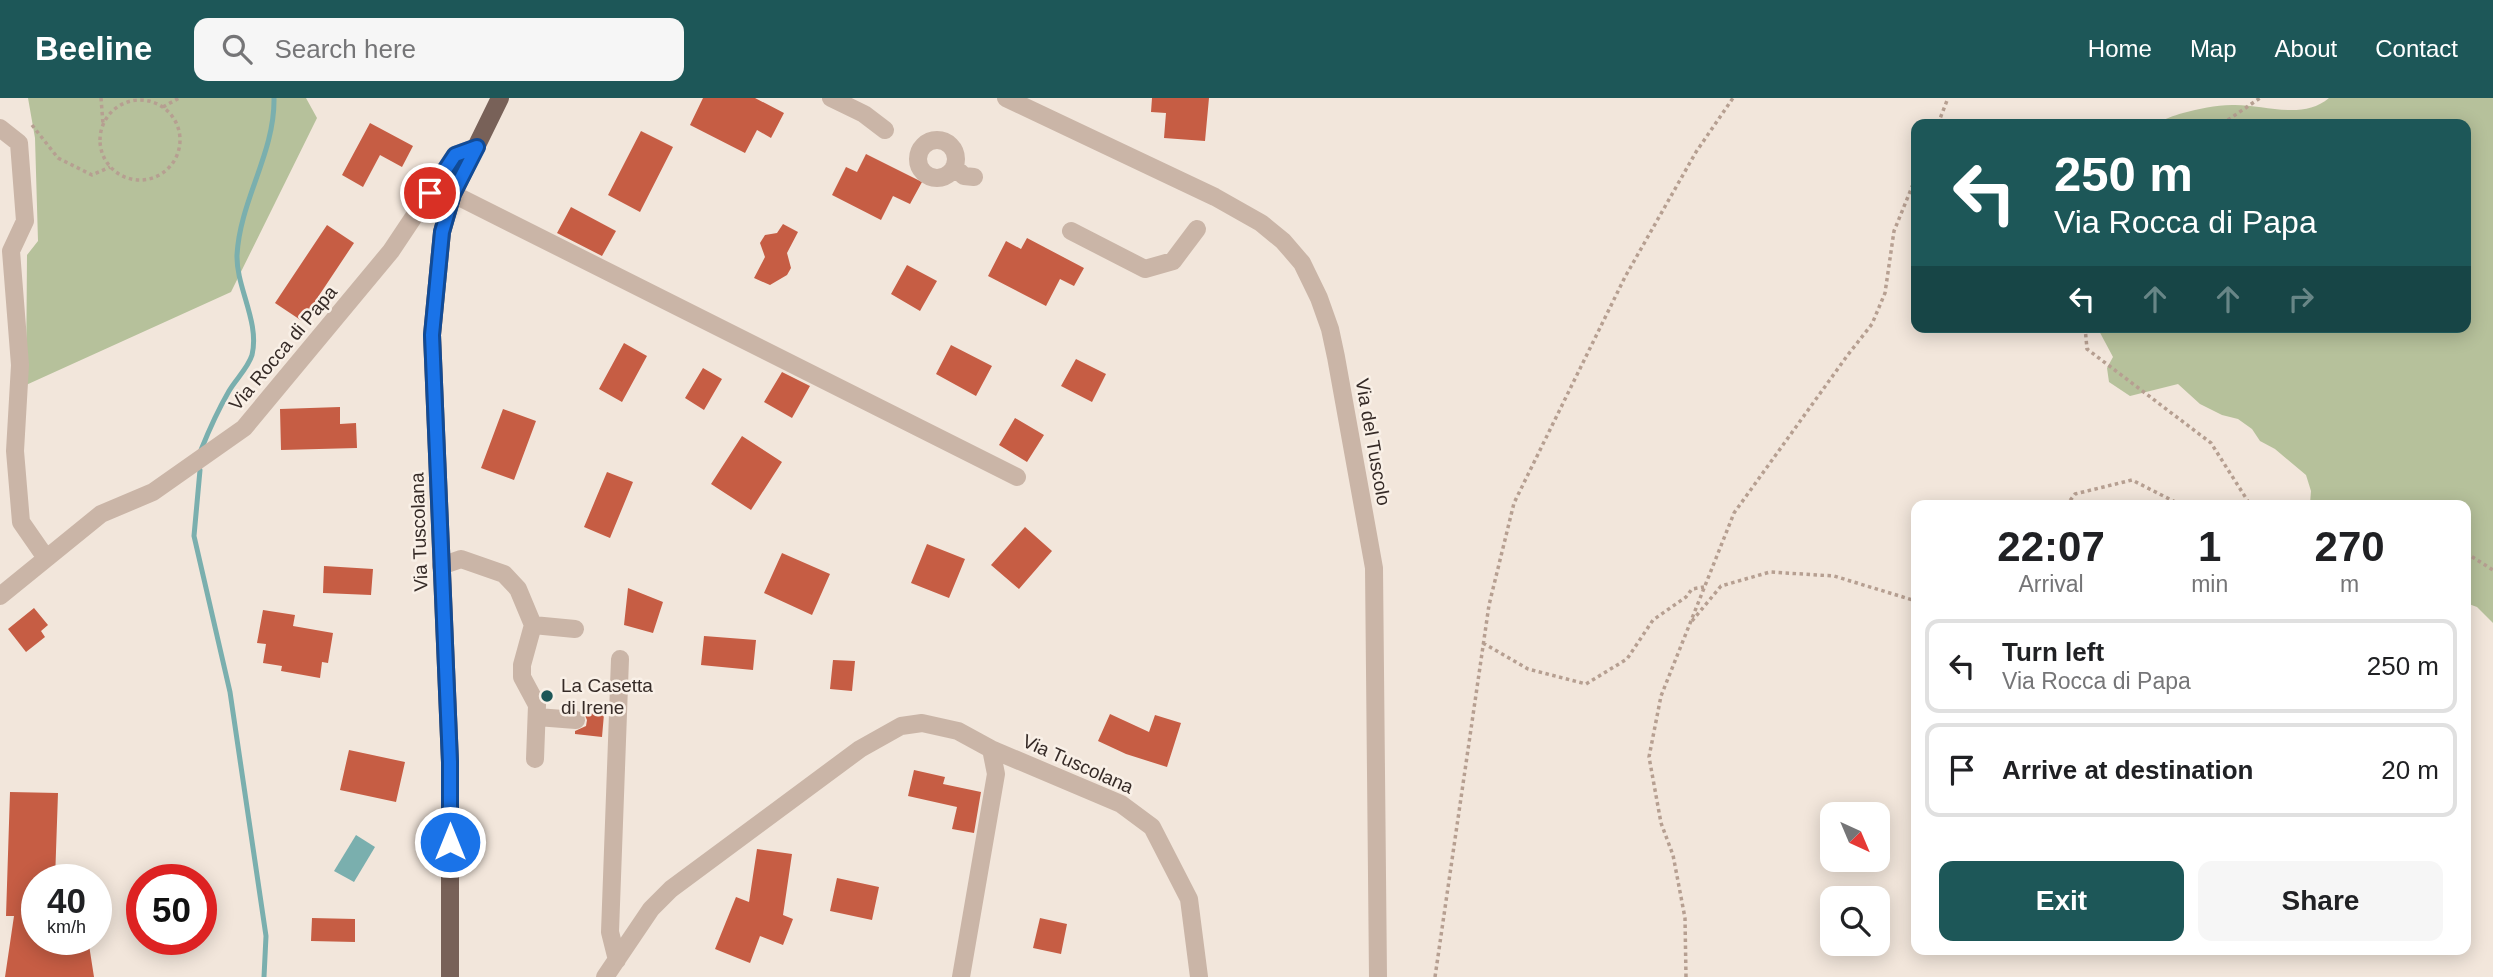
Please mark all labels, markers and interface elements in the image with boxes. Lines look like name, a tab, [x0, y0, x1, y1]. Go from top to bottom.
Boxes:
search box	[194, 18, 684, 81]
text: Beeline	[35, 30, 152, 67]
icon: search	[218, 30, 256, 68]
text: Search here	[274, 34, 416, 64]
text: Home	[2088, 35, 2152, 62]
text: Map	[2190, 35, 2237, 62]
text: About	[2275, 35, 2337, 62]
text: Contact	[2375, 35, 2458, 62]
icon: left	[1939, 147, 2030, 238]
text: 250 m	[2054, 147, 2193, 201]
pin	[400, 163, 460, 223]
icon: arrive	[411, 174, 449, 212]
text: Via Rocca di Papa	[2054, 204, 2317, 240]
icon: left	[2063, 280, 2101, 318]
icon: ahead	[2136, 280, 2174, 318]
icon: ahead	[2209, 280, 2247, 318]
icon: right	[2282, 280, 2320, 318]
street label: Via Rocca di Papa	[225, 281, 341, 414]
street label: Via del Tuscolo	[1352, 377, 1394, 507]
street label: Via Tuscolana	[406, 472, 432, 592]
text: 22:07	[1997, 523, 2105, 570]
text: 1	[2198, 523, 2221, 570]
text: 270	[2315, 523, 2385, 570]
text: Arrival	[2018, 571, 2084, 597]
text: min	[2191, 571, 2228, 597]
text: m	[2340, 571, 2359, 597]
text: Turn left	[2002, 637, 2104, 667]
icon: left	[1943, 647, 1981, 685]
text: 250 m	[2367, 651, 2439, 681]
text: Via Rocca di Papa	[2002, 668, 2191, 694]
place label: La Casetta di Irene	[561, 675, 653, 718]
marker: La Casetta di Irene	[539, 688, 555, 704]
street label: Via Tuscolana	[1019, 730, 1137, 798]
icon: arrive	[1943, 751, 1981, 789]
text: Arrive at destination	[2002, 755, 2253, 785]
text: 20 m	[2381, 755, 2439, 785]
north arrow	[1820, 802, 1890, 872]
map controls	[1820, 802, 1890, 956]
position arrow	[413, 805, 487, 879]
button: Exit	[1939, 861, 2184, 941]
button: Share	[2198, 861, 2443, 941]
speed limit sign: 50	[126, 864, 217, 955]
text: 40	[47, 881, 86, 920]
button: search	[1820, 886, 1890, 956]
text: km/h	[47, 917, 86, 937]

